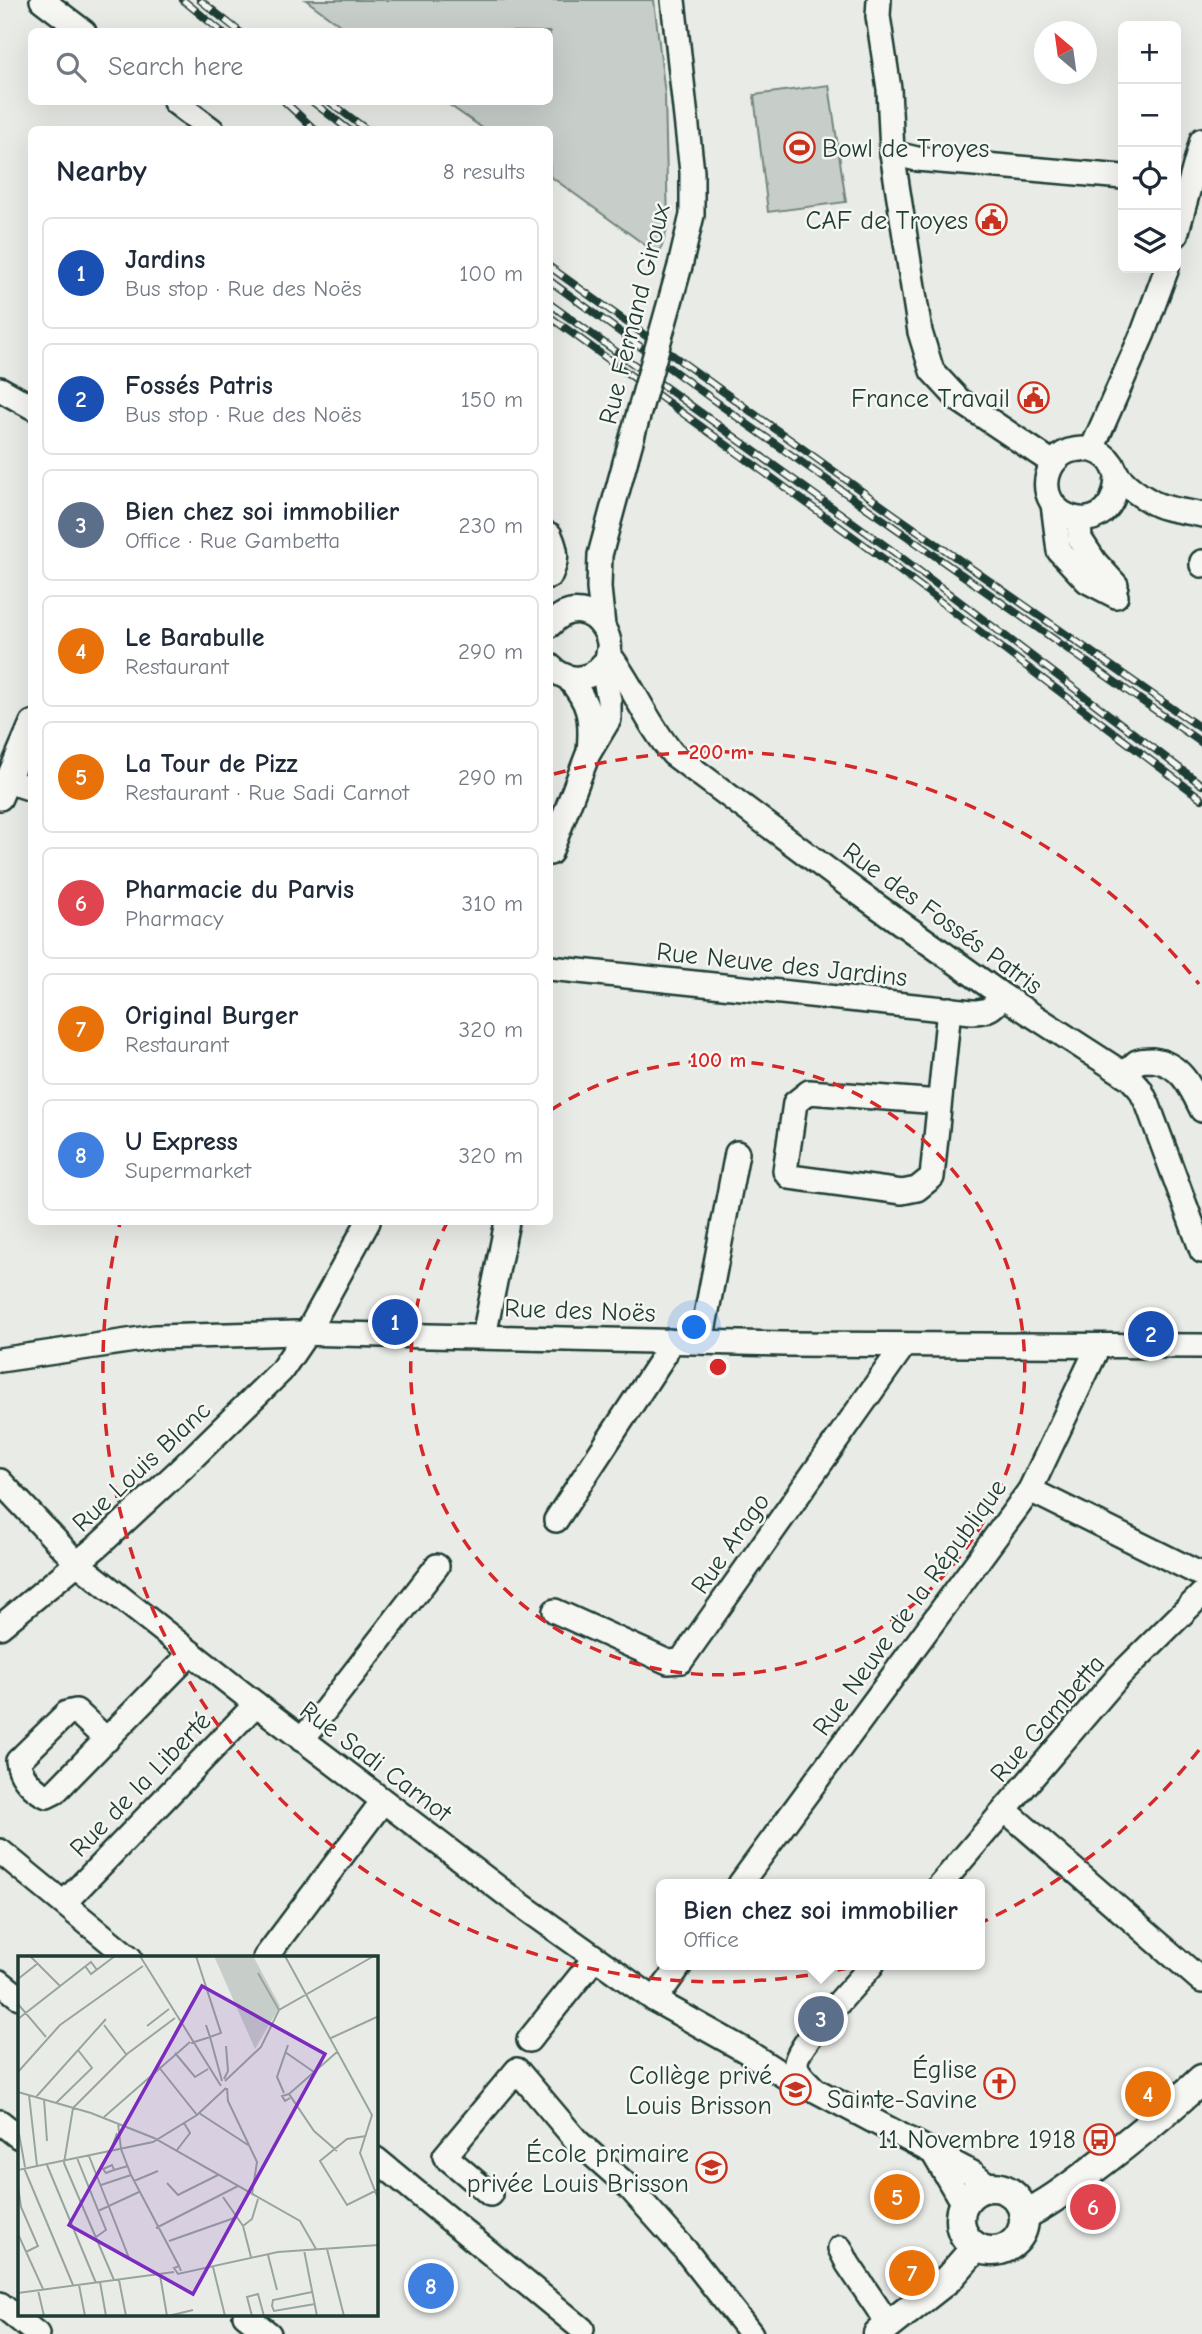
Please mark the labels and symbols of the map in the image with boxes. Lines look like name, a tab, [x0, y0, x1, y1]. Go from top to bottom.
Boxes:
north arrow	[1034, 21, 1097, 84]
sports icon: Bowl de Troyes	[782, 131, 816, 165]
place label: Bowl de Troyes	[822, 134, 989, 164]
street label: Rue Fernand Giroux	[593, 200, 677, 427]
public building icon: CAF de Troyes	[974, 203, 1008, 237]
place label: CAF de Troyes	[806, 206, 968, 236]
public building icon: France Travail	[1016, 381, 1050, 415]
place label: France Travail	[851, 384, 1010, 414]
text: 200 m	[689, 740, 747, 764]
street label: Rue des Fossés Patris	[837, 836, 1048, 1001]
street label: Rue Neuve des Jardins	[655, 937, 909, 993]
text: 100 m	[690, 1048, 746, 1072]
street label: Rue des Noës	[504, 1293, 656, 1329]
pin: 1	[372, 1296, 418, 1348]
pin: 2	[1128, 1308, 1174, 1360]
your location	[677, 1310, 711, 1344]
centre of rings	[706, 1355, 730, 1379]
street label: Rue Louis Blanc	[66, 1395, 217, 1538]
street label: Rue Neuve de la République	[807, 1473, 1013, 1742]
street label: Rue Arago	[685, 1487, 776, 1600]
street label: Rue Gambetta	[984, 1649, 1111, 1788]
street label: Rue Sadi Carnot	[294, 1695, 458, 1829]
street label: Rue de la Liberté	[64, 1706, 217, 1863]
inset map	[18, 1956, 378, 2316]
pin: 3	[798, 1993, 844, 2045]
place label: Église Sainte-Savine	[827, 2054, 977, 2115]
place label: Collège privé Louis Brisson	[625, 2061, 772, 2121]
church icon: Église Sainte-Savine	[983, 2067, 1017, 2101]
pin: 4	[1125, 2068, 1171, 2120]
school or university icon: Collège privé Louis Brisson	[778, 2073, 812, 2107]
bus stop icon: 11 Novembre 1918	[1082, 2122, 1116, 2156]
place label: 11 Novembre 1918	[878, 2125, 1076, 2155]
place label: École primaire privée Louis Brisson	[467, 2138, 689, 2199]
school or university icon: École primaire privée Louis Brisson	[695, 2151, 729, 2185]
pin: 5	[874, 2171, 920, 2223]
pin: 6	[1070, 2181, 1116, 2233]
pin: 7	[889, 2247, 935, 2299]
pin: 8	[408, 2260, 454, 2312]

